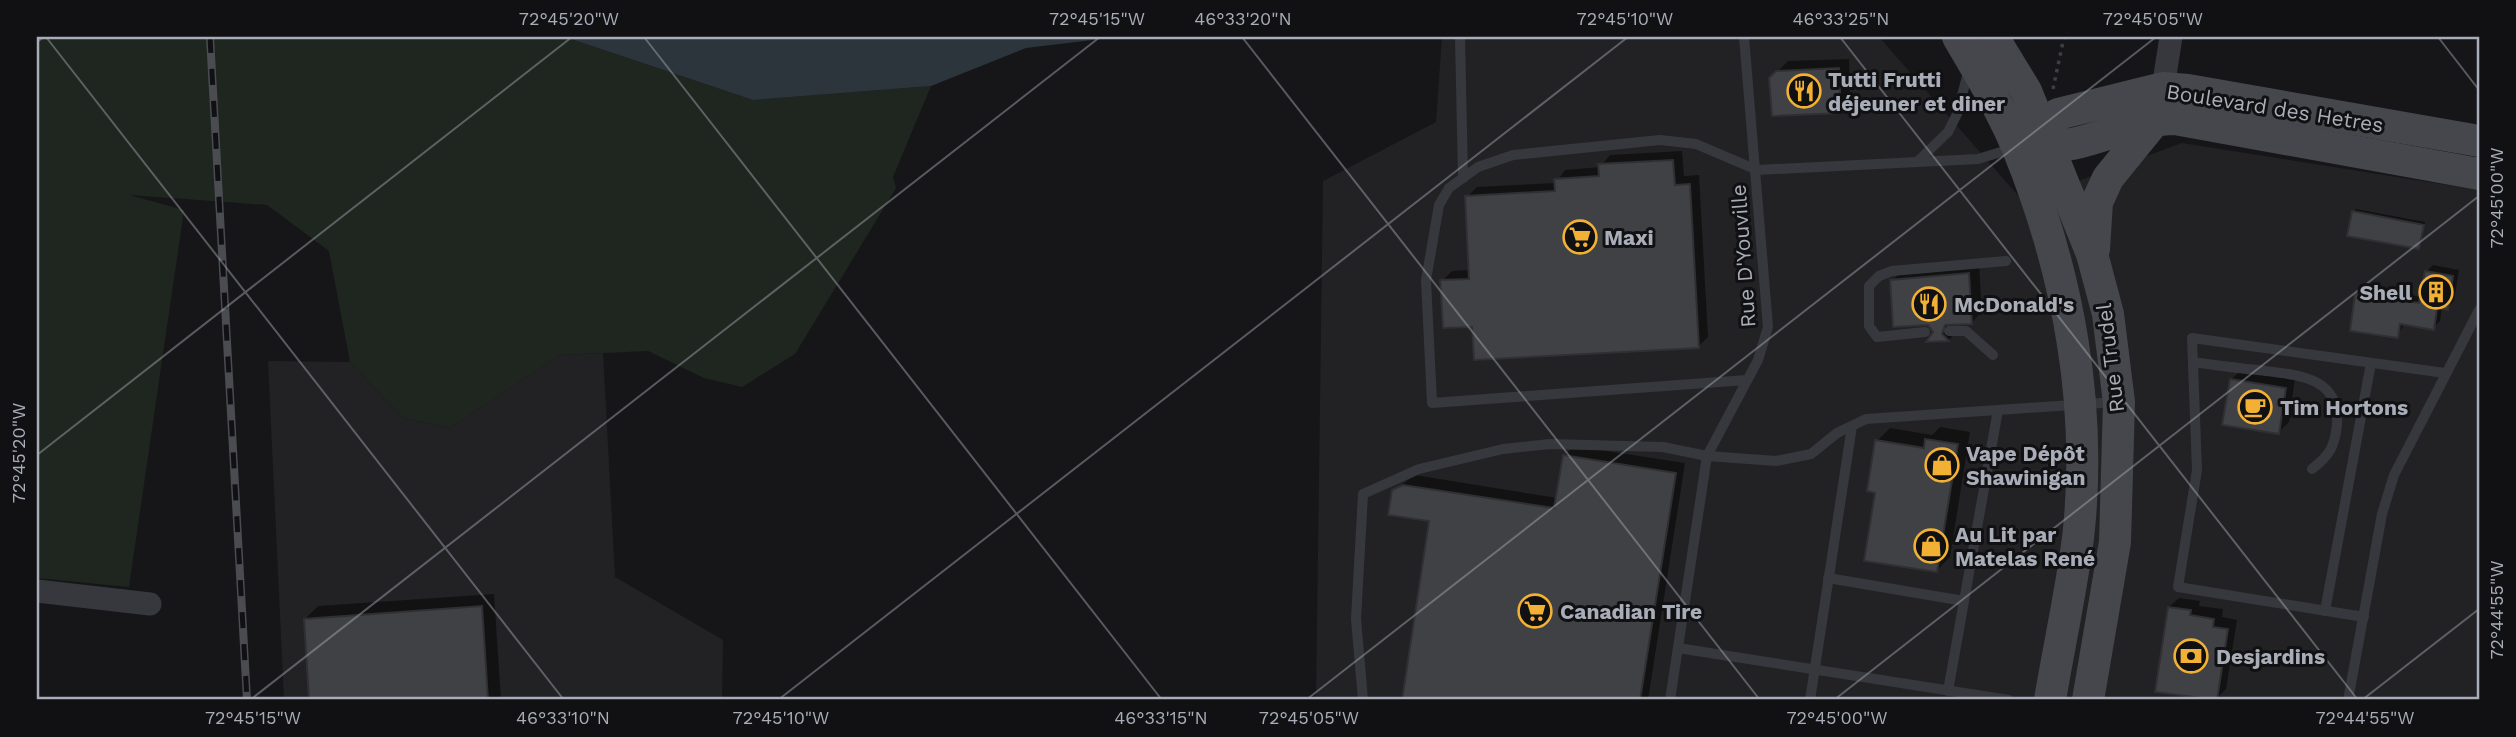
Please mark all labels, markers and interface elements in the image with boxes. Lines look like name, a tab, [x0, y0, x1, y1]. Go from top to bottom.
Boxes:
text: 72°45'20"W	[519, 8, 619, 29]
text: 72°45'15"W	[1049, 8, 1145, 29]
text: 46°33'20"N	[1194, 8, 1292, 29]
text: 72°45'10"W	[1577, 8, 1673, 29]
text: 46°33'25"N	[1793, 8, 1889, 29]
text: 72°45'05"W	[2103, 8, 2203, 29]
place label: Tutti Frutti déjeuner et diner	[1828, 67, 2005, 116]
restaurant icon: Tutti Frutti déjeuner et diner	[1785, 72, 1823, 110]
street label: Boulevard des Hetres	[2165, 78, 2385, 138]
text: 72°45'00"W	[2486, 147, 2507, 249]
street label: Rue D'Youville	[1726, 184, 1760, 328]
supermarket icon: Maxi	[1561, 218, 1599, 256]
place label: Maxi	[1604, 225, 1654, 250]
building icon: Shell	[2417, 273, 2455, 311]
place label: Shell	[2360, 280, 2412, 305]
restaurant icon: McDonald's	[1910, 285, 1948, 323]
place label: McDonald's	[1954, 292, 2074, 317]
street label: Rue Trudel	[2091, 301, 2129, 414]
cafe icon: Tim Hortons	[2236, 388, 2274, 426]
place label: Tim Hortons	[2280, 395, 2408, 420]
text: 72°45'20"W	[8, 403, 29, 503]
place label: Vape Dépôt Shawinigan	[1966, 441, 2085, 490]
shop icon: Vape Dépôt Shawinigan	[1923, 446, 1961, 484]
place label: Au Lit par Matelas René	[1955, 522, 2095, 571]
shop icon: Au Lit par Matelas René	[1912, 527, 1950, 565]
text: 72°44'55"W	[2486, 560, 2507, 660]
supermarket icon: Canadian Tire	[1516, 592, 1554, 630]
place label: Canadian Tire	[1560, 599, 1702, 624]
bank icon: Desjardins	[2172, 637, 2210, 675]
place label: Desjardins	[2216, 644, 2325, 669]
text: 72°45'15"W	[205, 707, 301, 728]
text: 46°33'10"N	[516, 707, 610, 728]
text: 72°45'10"W	[733, 707, 829, 728]
text: 46°33'15"N	[1114, 707, 1208, 728]
text: 72°45'05"W	[1259, 707, 1359, 728]
text: 72°45'00"W	[1786, 707, 1888, 728]
text: 72°44'55"W	[2315, 707, 2415, 728]

